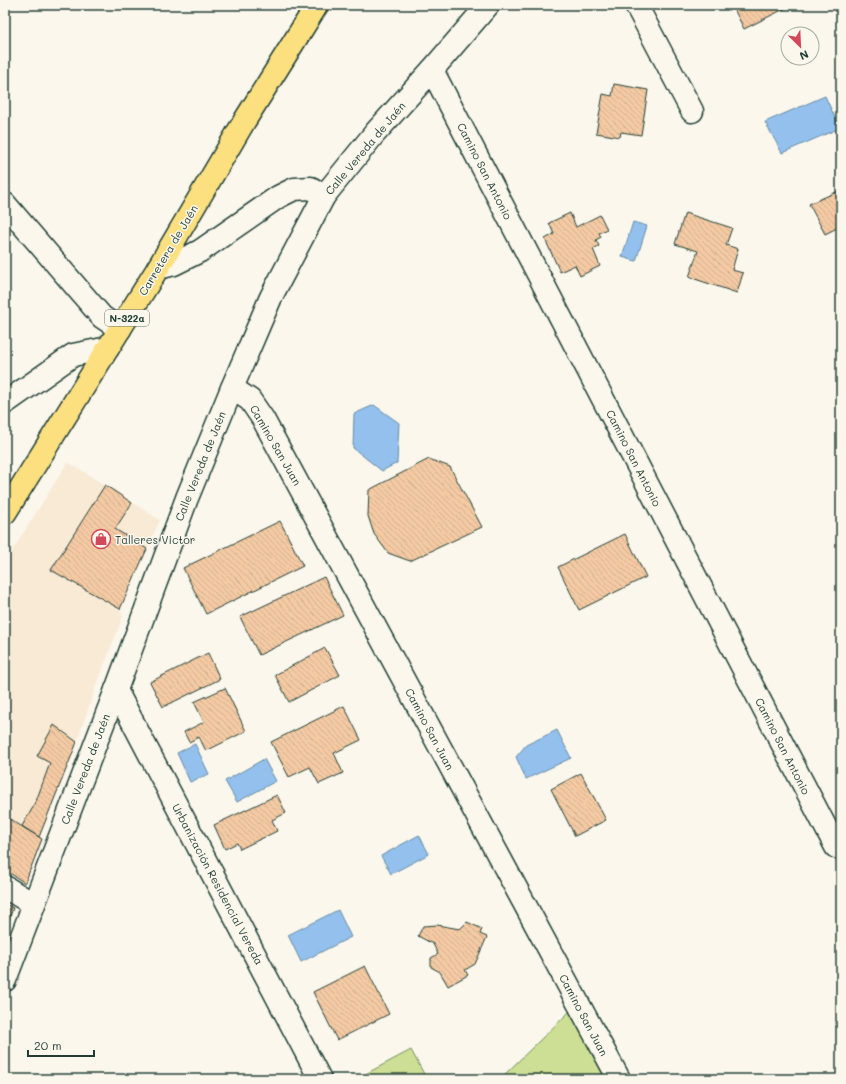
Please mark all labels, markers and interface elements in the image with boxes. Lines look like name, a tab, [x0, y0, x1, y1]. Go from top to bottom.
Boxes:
north arrow	[780, 26, 820, 66]
text: N	[797, 47, 811, 64]
street label: Calle Vereda de Jaén	[322, 98, 408, 198]
street label: Camino San Antonio	[454, 120, 516, 222]
street label: Carretera de Jaén	[135, 202, 201, 298]
road number: N-322a	[105, 310, 149, 326]
street label: Camino San Juan	[247, 402, 305, 488]
street label: Camino San Antonio	[603, 407, 665, 509]
street label: Calle Vereda de Jaén	[171, 409, 229, 523]
shop icon: Talleres Victor	[90, 528, 112, 550]
place label: Talleres Victor	[115, 532, 195, 547]
street label: Camino San Juan	[402, 685, 458, 773]
street label: Camino San Antonio	[752, 695, 814, 797]
street label: Calle Vereda de Jaén	[57, 712, 113, 826]
street label: Urbanización Residencial Vereda	[169, 801, 267, 967]
street label: Camino San Juan	[556, 971, 612, 1059]
scale bar	[28, 1032, 94, 1058]
text: 20 m	[34, 1037, 62, 1053]

